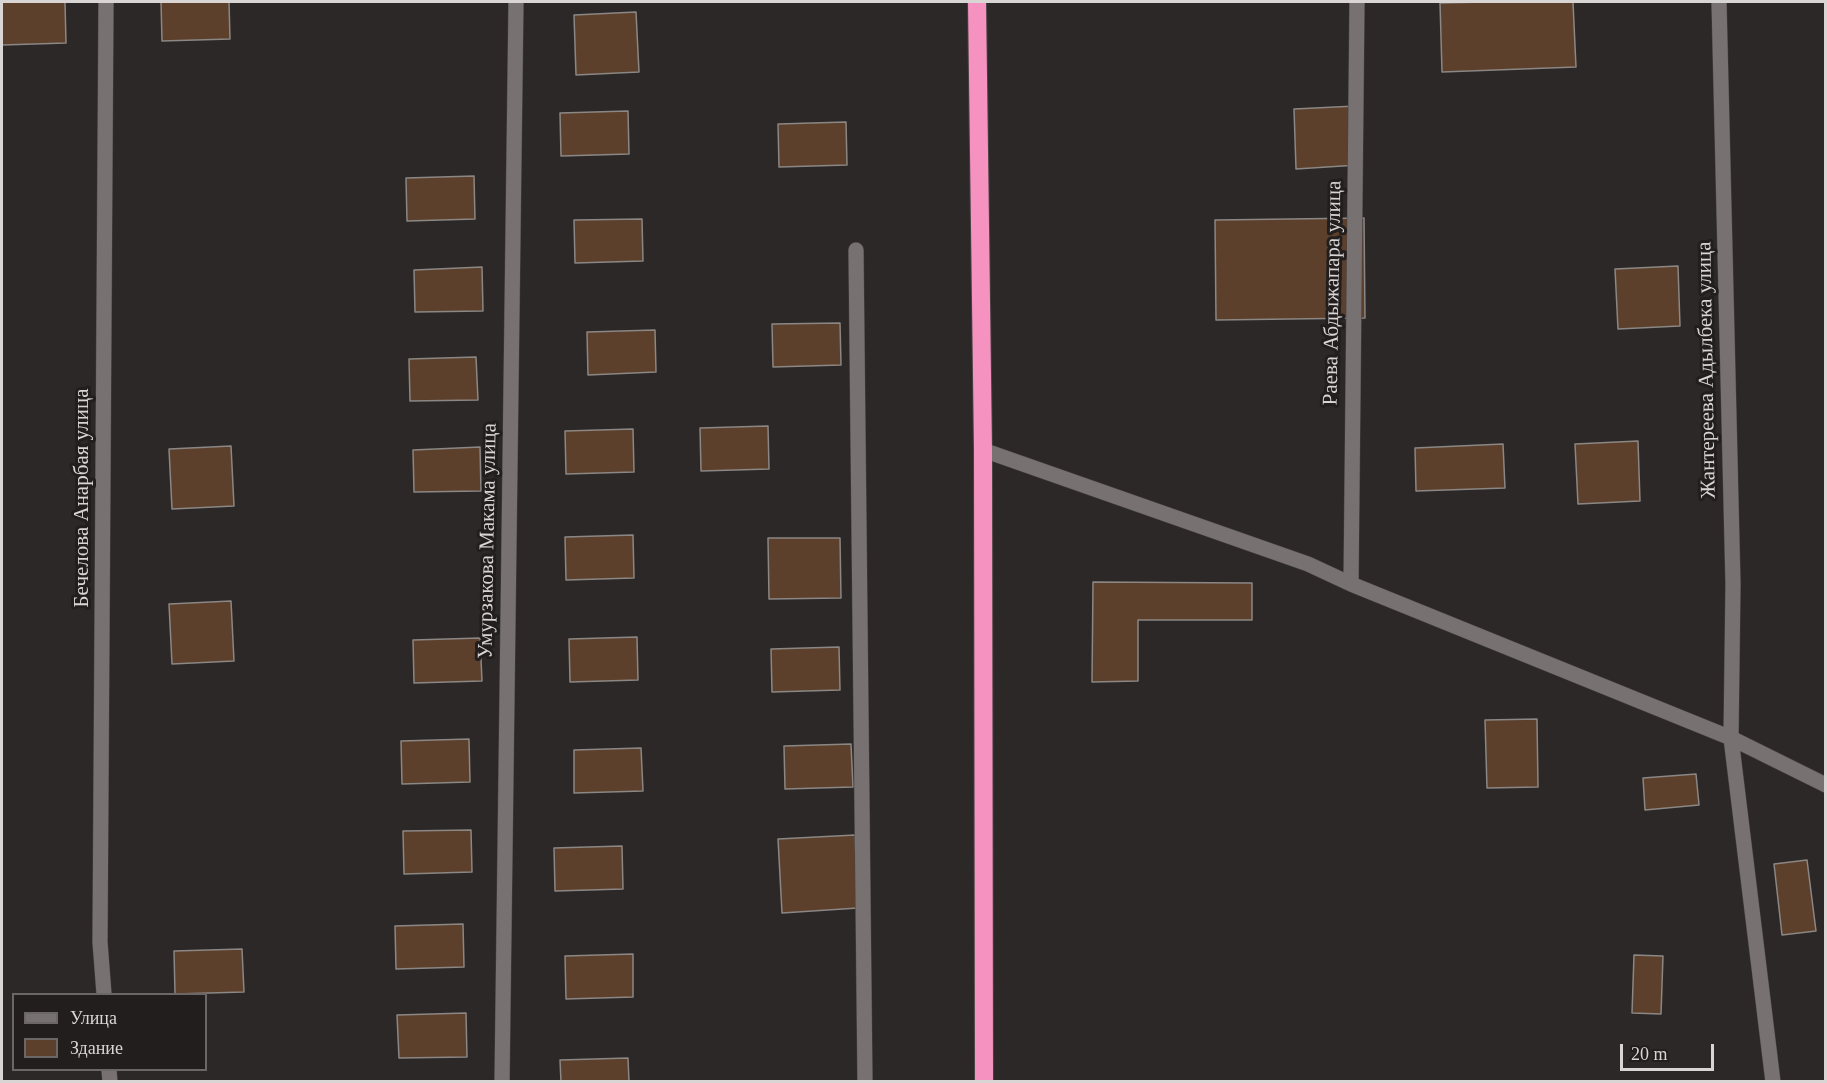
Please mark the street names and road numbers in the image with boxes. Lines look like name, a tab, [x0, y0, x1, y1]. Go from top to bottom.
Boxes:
street label: Раева Абдыжапара улица	[1318, 180, 1348, 406]
street label: Жантереева Адылбека улица	[1692, 241, 1722, 499]
street label: Бечелова Анарбая улица	[69, 389, 95, 607]
street label: Умурзакова Макама улица	[473, 423, 503, 659]

